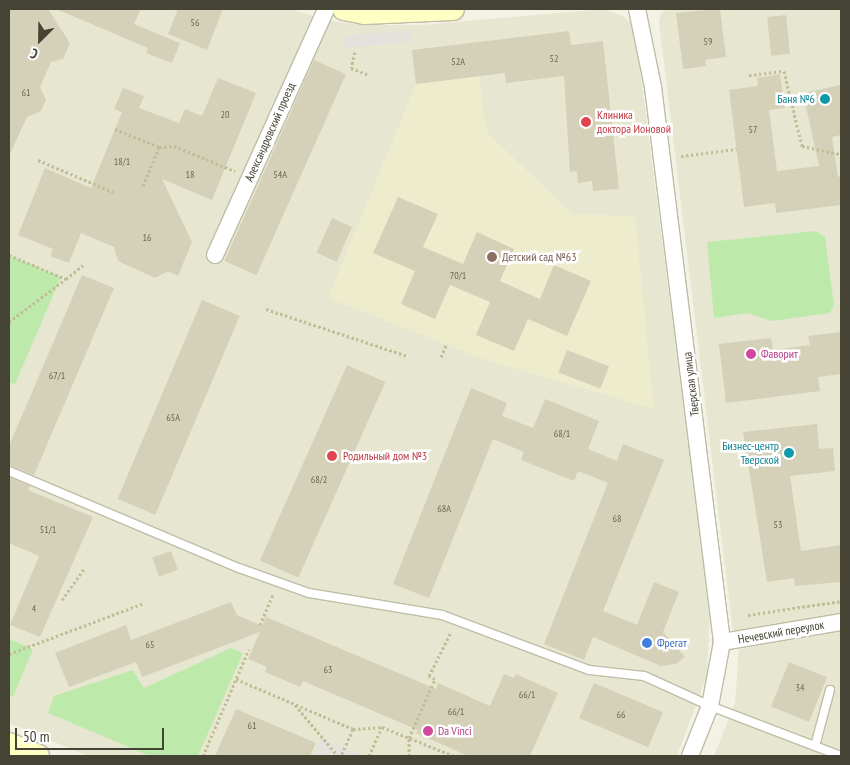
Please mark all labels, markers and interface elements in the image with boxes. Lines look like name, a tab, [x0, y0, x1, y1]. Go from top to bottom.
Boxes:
north arrow	[15, 15, 65, 65]
house number: 56	[191, 17, 199, 29]
house number: 59	[704, 36, 712, 48]
text: С	[28, 44, 41, 63]
house number: 52	[550, 53, 558, 65]
house number: 52А	[451, 56, 465, 68]
street label: Александровский проезд	[242, 80, 298, 184]
house number: 61	[22, 87, 30, 99]
place label: Баня №6	[777, 92, 815, 106]
marker: Баня №6	[819, 93, 831, 105]
place label: Клиника доктора Ионовой	[597, 108, 671, 136]
house number: 20	[221, 109, 229, 121]
marker: Клиника доктора Ионовой	[579, 115, 593, 129]
house number: 57	[749, 124, 757, 136]
house number: 18/1	[114, 156, 130, 168]
house number: 18	[186, 169, 194, 181]
house number: 54А	[273, 169, 287, 181]
house number: 16	[143, 232, 151, 244]
place label: Детский сад №63	[502, 250, 577, 264]
marker: Детский сад №63	[486, 251, 498, 263]
house number: 70/1	[450, 270, 466, 282]
place label: Фаворит	[761, 347, 798, 361]
marker: Фаворит	[745, 348, 757, 360]
street label: Тверская улица	[680, 351, 702, 417]
house number: 67/1	[49, 370, 65, 382]
house number: 65А	[166, 412, 180, 424]
house number: 68/1	[554, 428, 570, 440]
place label: Бизнес-центр Тверской	[722, 439, 779, 467]
marker: Бизнес-центр Тверской	[783, 447, 795, 459]
marker: Родильный дом №3	[325, 449, 339, 463]
place label: Родильный дом №3	[343, 449, 427, 463]
house number: 68/2	[311, 474, 327, 486]
house number: 68А	[437, 503, 451, 515]
house number: 68	[613, 513, 621, 525]
house number: 53	[774, 519, 782, 531]
house number: 51/1	[40, 524, 56, 536]
house number: 4	[32, 603, 36, 615]
street label: Нечевский переулок	[737, 617, 825, 647]
place label: Фрегат	[657, 636, 687, 650]
marker: Фрегат	[641, 637, 653, 649]
house number: 65	[146, 639, 154, 651]
house number: 63	[324, 664, 332, 676]
house number: 34	[796, 682, 804, 694]
house number: 66/1	[519, 689, 535, 701]
house number: 66/1	[448, 706, 464, 718]
house number: 66	[617, 709, 625, 721]
scale bar	[18, 718, 166, 750]
house number: 61	[248, 720, 256, 732]
place label: Da Vinci	[438, 724, 472, 738]
marker: Da Vinci	[422, 725, 434, 737]
text: 50 m	[23, 727, 49, 746]

